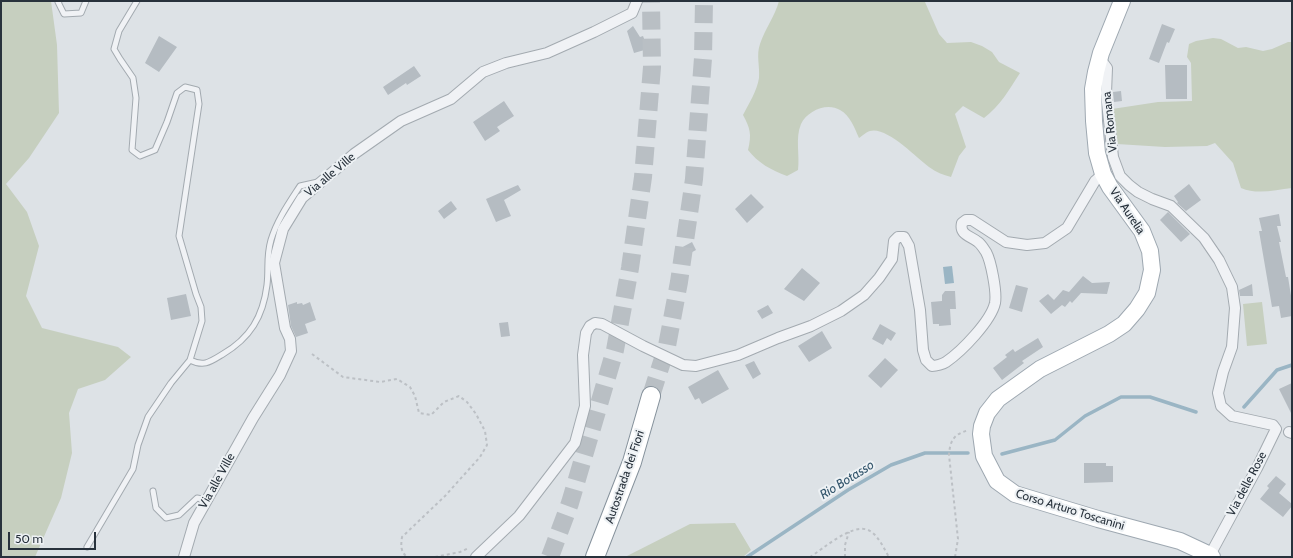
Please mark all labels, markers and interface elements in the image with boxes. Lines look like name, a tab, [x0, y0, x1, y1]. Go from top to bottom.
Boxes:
street label: Via Romana	[1100, 91, 1120, 153]
street label: Via alle Ville	[302, 150, 358, 200]
street label: Via Aurelia	[1106, 185, 1148, 237]
street label: Autostrada dei Fiori	[602, 429, 648, 525]
street label: Via delle Rose	[1224, 449, 1270, 519]
street label: Via alle Ville	[196, 451, 238, 511]
water label: Rio Botasso	[817, 457, 877, 503]
street label: Corso Arturo Toscanini	[1014, 487, 1126, 533]
scale bar	[10, 524, 98, 550]
text: 50 m	[15, 531, 43, 546]

